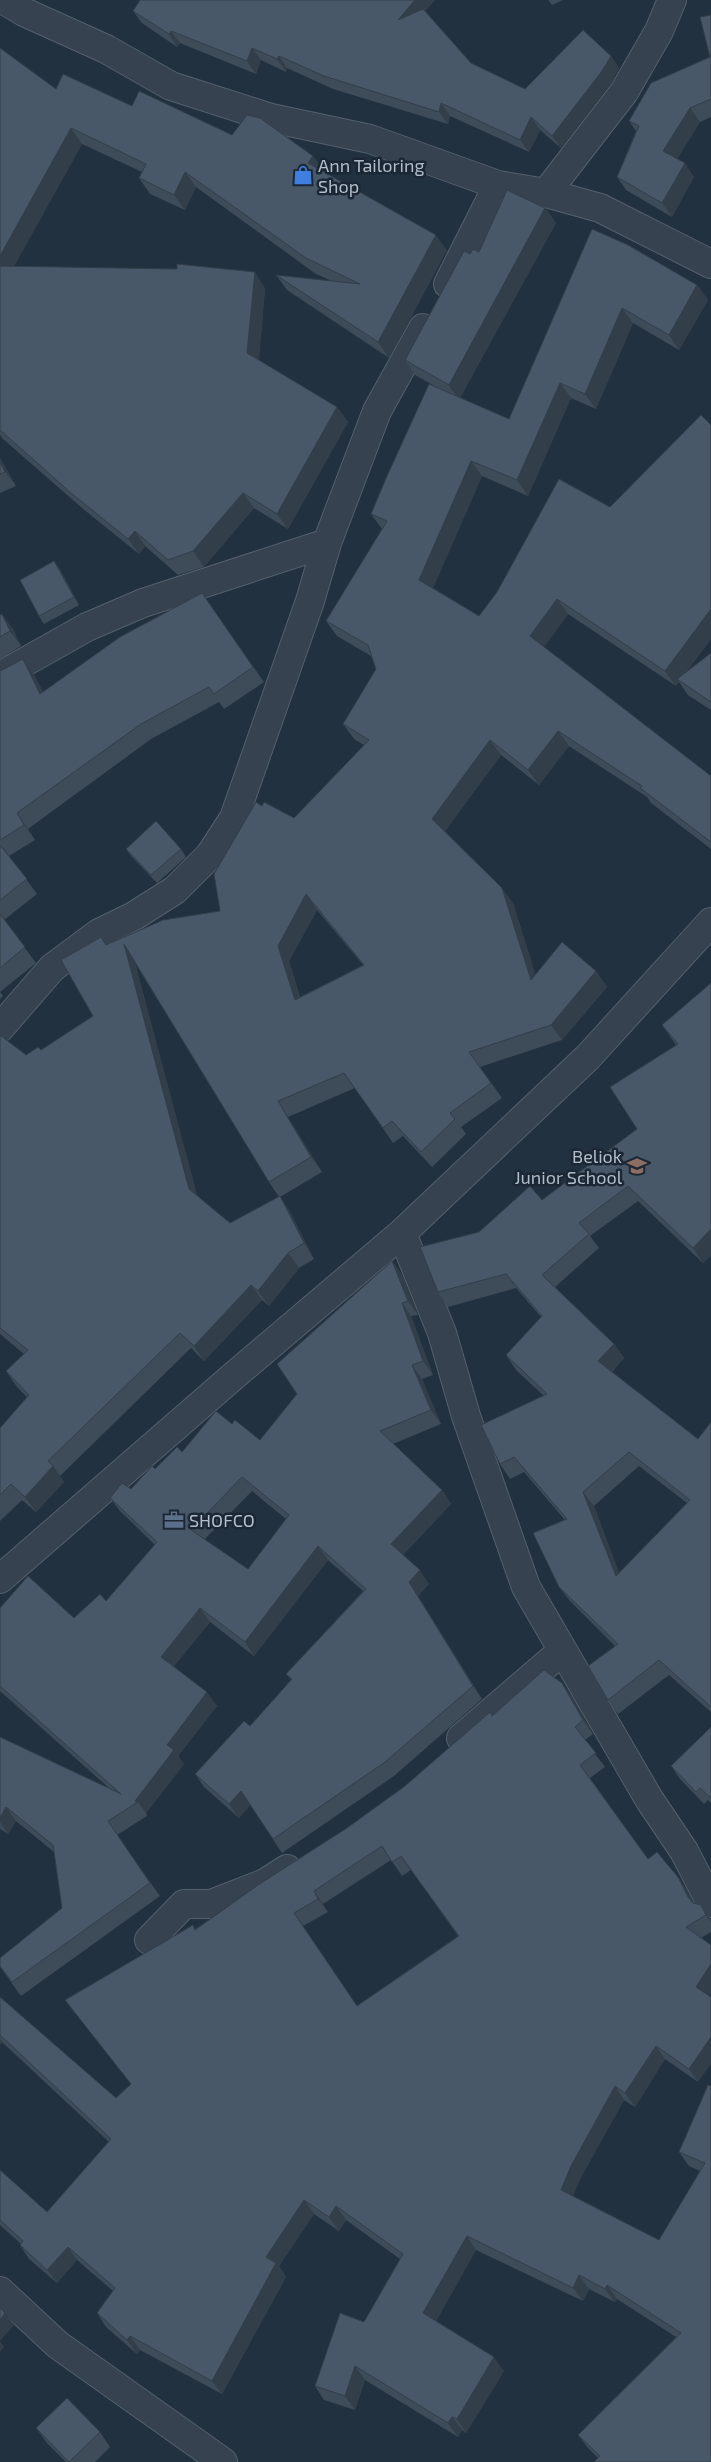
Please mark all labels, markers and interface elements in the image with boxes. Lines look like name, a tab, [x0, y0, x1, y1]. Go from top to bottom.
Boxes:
place label: Ann Tailoring Shop	[318, 154, 425, 197]
shop icon: Ann Tailoring Shop	[292, 164, 314, 186]
place label: Beliok Junior School	[514, 1145, 623, 1188]
school or university icon: Beliok Junior School	[626, 1155, 648, 1177]
office icon: SHOFCO	[163, 1509, 185, 1531]
place label: SHOFCO	[189, 1509, 255, 1531]

